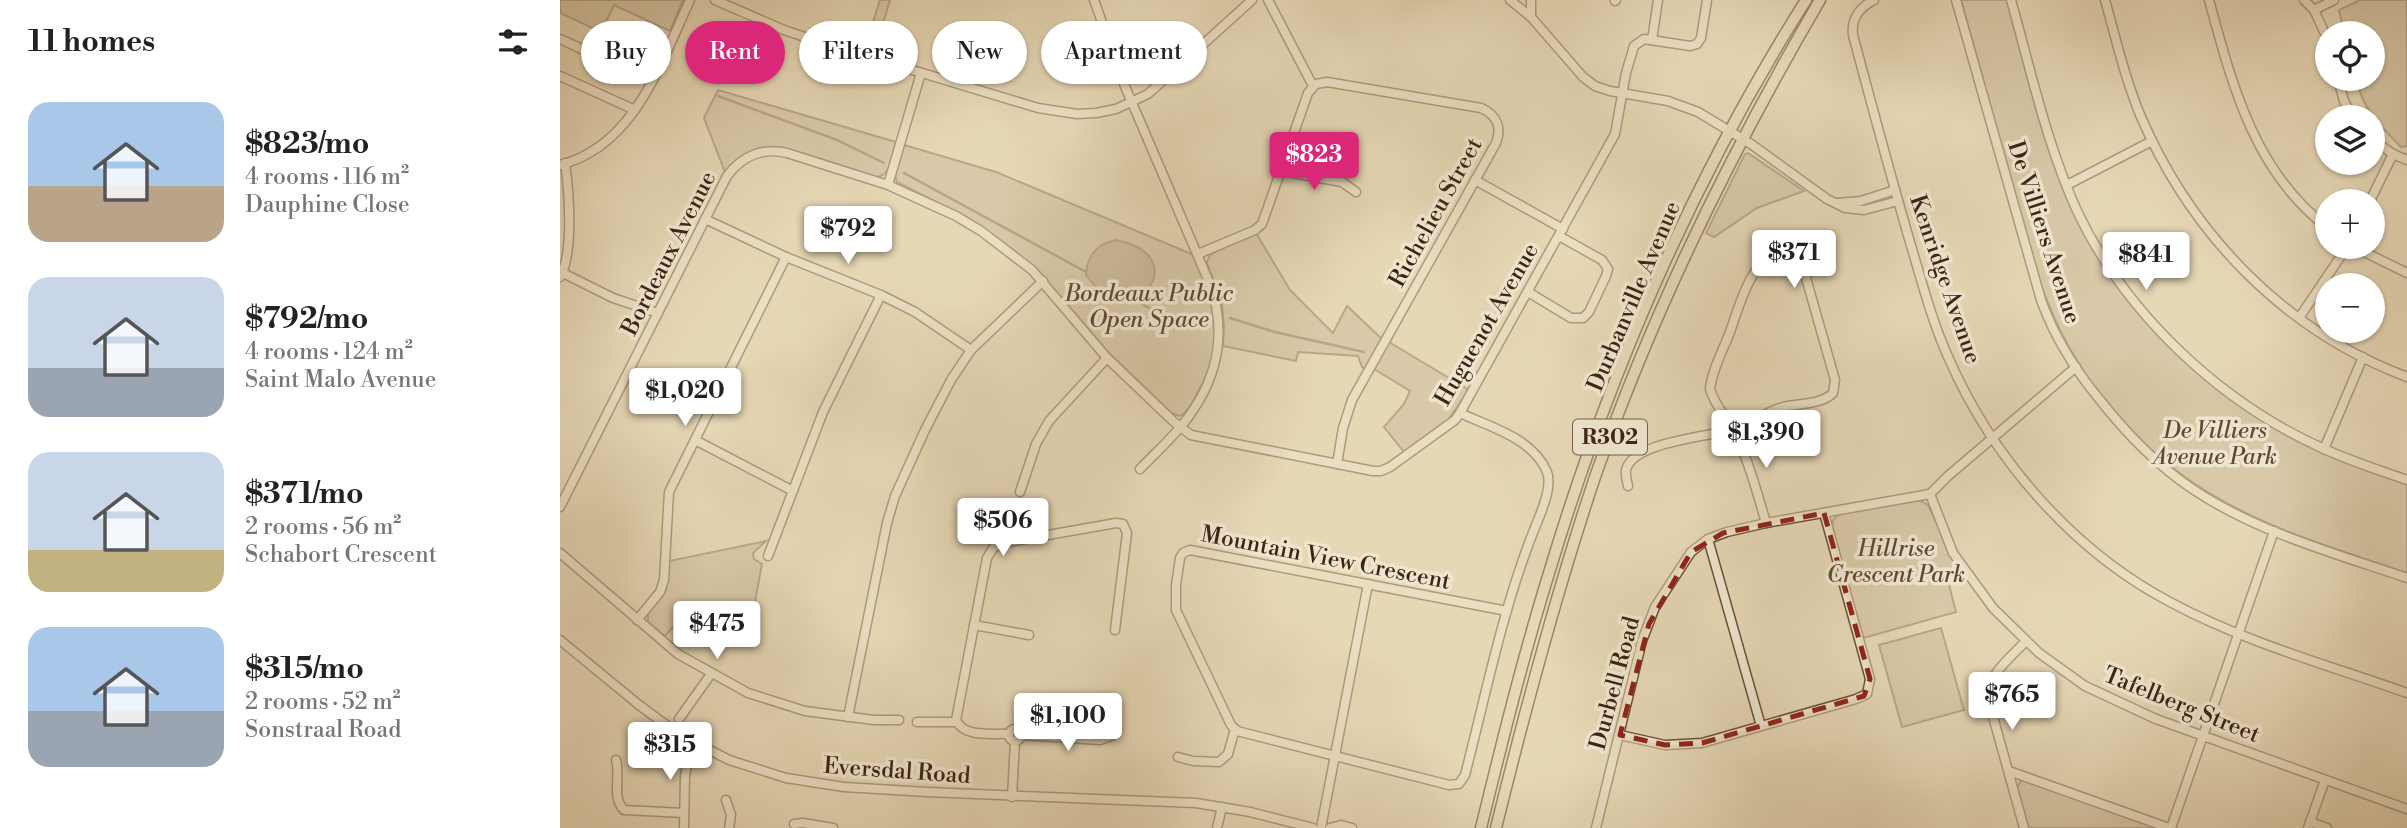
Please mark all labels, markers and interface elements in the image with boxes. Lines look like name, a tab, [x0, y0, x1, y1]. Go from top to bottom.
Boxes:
chip: Buy	[581, 21, 671, 84]
chip: Rent	[685, 21, 785, 84]
chip: Filters	[799, 21, 918, 84]
chip: New	[932, 21, 1027, 84]
chip: Apartment	[1041, 21, 1207, 84]
map controls	[2315, 21, 2385, 343]
button: locate	[2315, 21, 2385, 91]
text: 11 homes	[28, 23, 155, 61]
icon: filters	[494, 23, 532, 61]
button: layers	[2315, 105, 2385, 175]
text: $823/mo	[245, 125, 369, 163]
icon: home	[84, 130, 168, 214]
pin: $823	[1273, 132, 1355, 192]
street label: Richelieu Street	[1383, 133, 1488, 292]
street label: De Villiers Avenue	[2001, 137, 2087, 327]
text: $823	[1286, 141, 1342, 169]
text: 4 rooms · 116 m²	[245, 163, 409, 191]
street label: Bordeaux Avenue	[615, 167, 722, 341]
button: +	[2315, 189, 2385, 259]
text: Dauphine Close	[245, 191, 410, 219]
street label: Kenridge Avenue	[1903, 191, 1987, 367]
street label: Durbanville Avenue	[1581, 197, 1687, 396]
pin: $792	[807, 206, 889, 266]
text: $792	[820, 215, 876, 243]
pin: $371	[1753, 230, 1835, 290]
pin: $841	[2105, 232, 2187, 292]
street label: Huguenot Avenue	[1429, 238, 1545, 411]
text: $371	[1768, 239, 1820, 267]
text: $841	[2119, 241, 2173, 269]
button: −	[2315, 273, 2385, 343]
park label: Bordeaux Public Open Space	[1064, 280, 1233, 334]
text: $792/mo	[245, 300, 368, 338]
icon: home	[84, 305, 168, 389]
text: 4 rooms · 124 m²	[245, 338, 413, 366]
text: Saint Malo Avenue	[245, 366, 436, 394]
pin: $1,020	[628, 368, 742, 428]
text: $1,020	[645, 377, 725, 405]
pin: $1,390	[1709, 410, 1823, 470]
park label: De Villiers Avenue Park	[2150, 417, 2277, 471]
text: $1,390	[1727, 419, 1805, 447]
road number: R302	[1573, 420, 1647, 454]
text: $371/mo	[245, 475, 364, 513]
icon: home	[84, 480, 168, 564]
pin: $506	[962, 498, 1044, 558]
text: $506	[973, 507, 1033, 535]
text: 2 rooms · 56 m²	[245, 513, 401, 541]
street label: Mountain View Crescent	[1199, 520, 1453, 596]
park label: Hillrise Crescent Park	[1827, 535, 1965, 589]
text: Schabort Crescent	[245, 541, 437, 569]
pin: $475	[676, 602, 758, 661]
text: $475	[689, 610, 745, 638]
street label: Durbell Road	[1584, 613, 1646, 753]
text: $315/mo	[245, 650, 364, 688]
icon: home	[84, 655, 168, 739]
street label: Tafelberg Street	[2099, 661, 2264, 749]
pin: $765	[1971, 672, 2053, 732]
text: $765	[1985, 681, 2039, 709]
text: 2 rooms · 52 m²	[245, 688, 401, 716]
pin: $1,100	[1011, 694, 1125, 753]
text: $1,100	[1030, 702, 1106, 730]
text: Sonstraal Road	[245, 716, 401, 744]
pin: $315	[629, 722, 711, 782]
text: $315	[644, 731, 696, 759]
street label: Eversdal Road	[822, 752, 971, 790]

